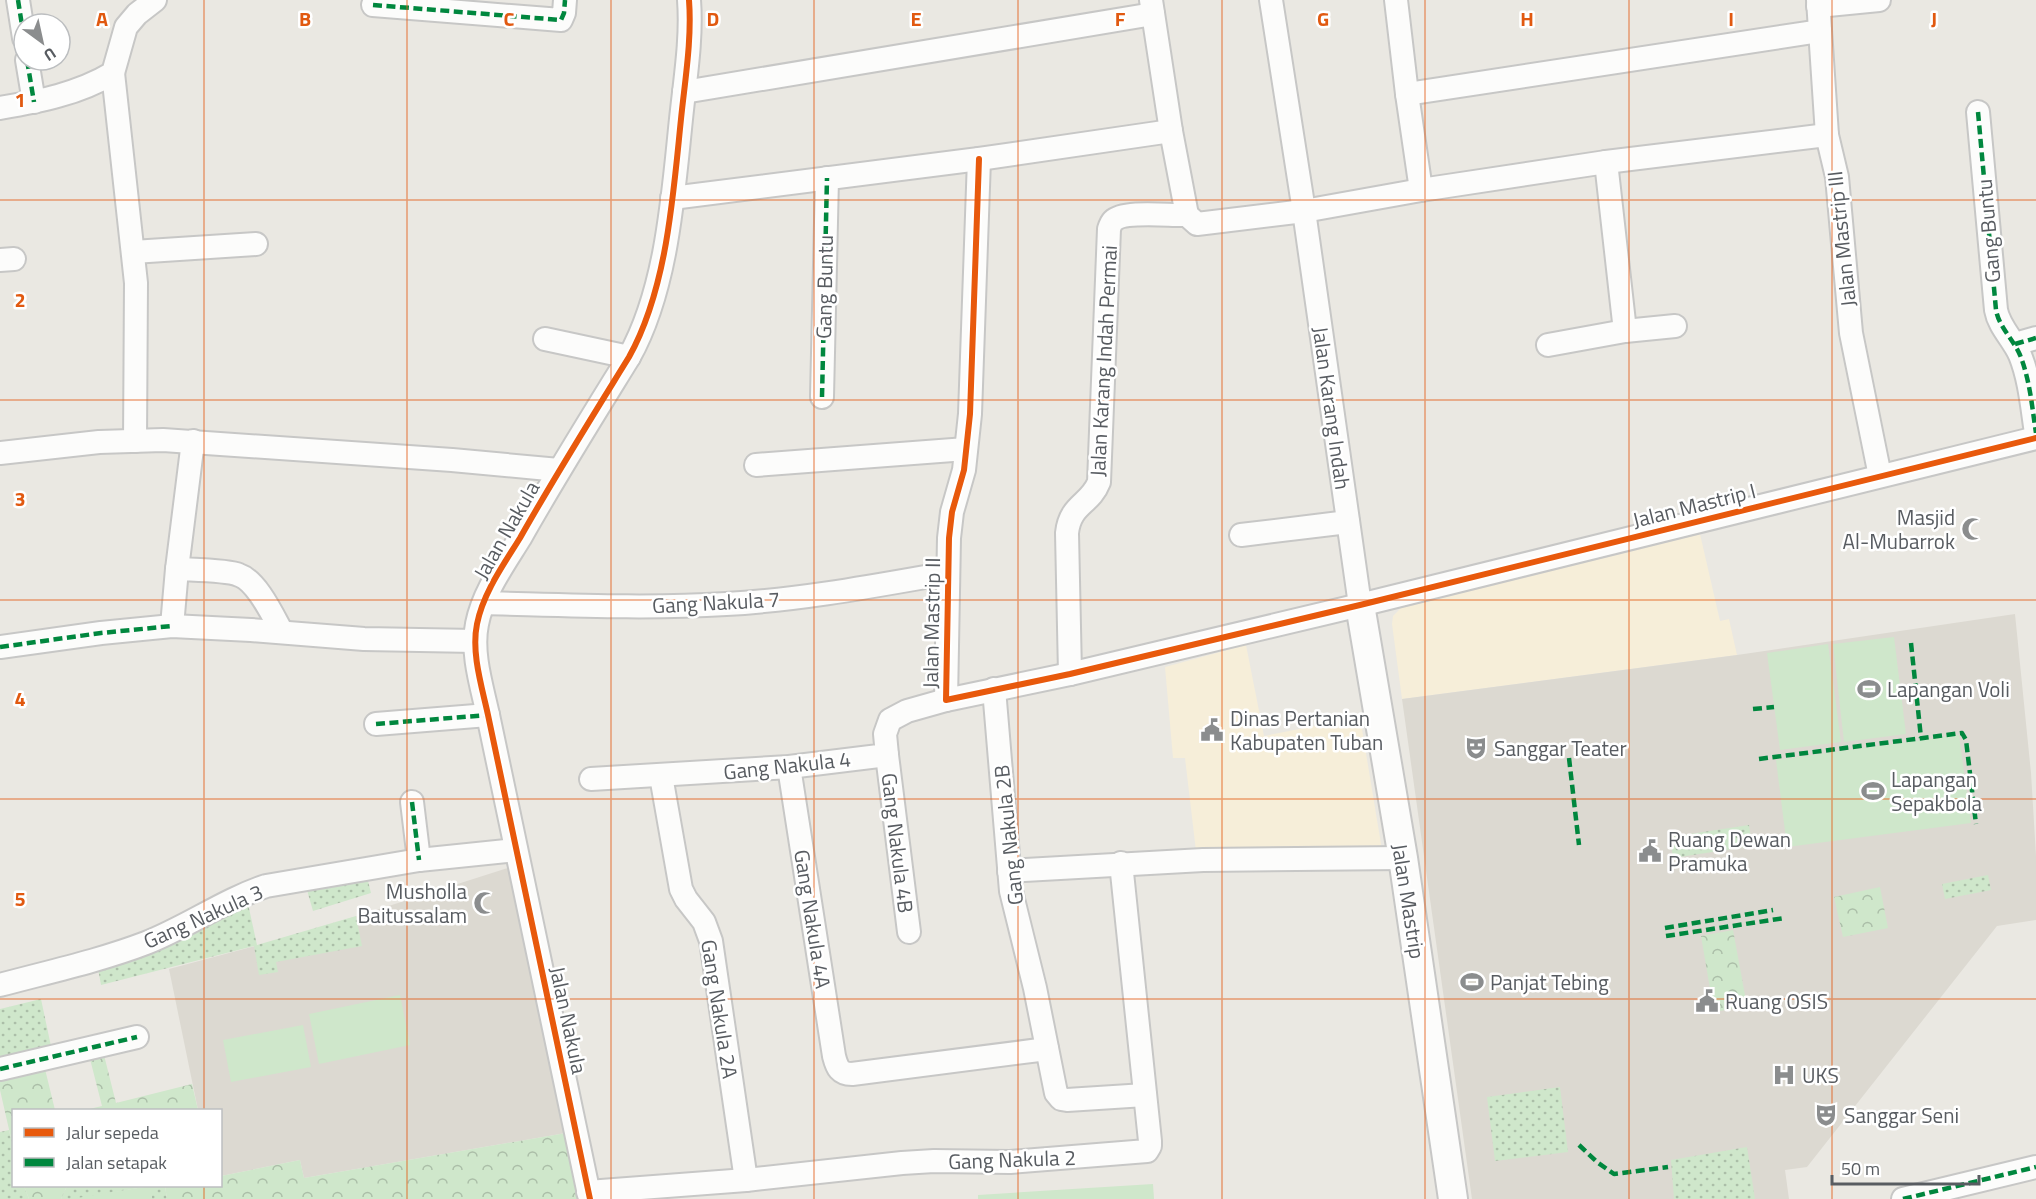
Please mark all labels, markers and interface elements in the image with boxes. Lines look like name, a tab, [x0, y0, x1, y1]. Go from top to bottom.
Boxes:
text: A	[96, 3, 108, 34]
text: B	[299, 3, 311, 34]
text: C	[504, 3, 515, 34]
text: D	[707, 3, 719, 34]
text: E	[910, 3, 922, 34]
text: F	[1115, 3, 1126, 34]
text: G	[1317, 3, 1329, 34]
text: H	[1520, 3, 1534, 34]
text: I	[1728, 3, 1734, 34]
text: J	[1931, 3, 1937, 34]
north arrow	[12, 12, 72, 72]
text: U	[39, 42, 61, 67]
text: 1	[14, 84, 26, 115]
street label: Jalan Mastrip III	[1818, 170, 1864, 308]
street label: Gang Buntu	[1968, 178, 2008, 284]
street label: Gang Buntu	[807, 235, 841, 339]
street label: Jalan Karang Indah Permai	[1081, 244, 1125, 478]
text: 2	[14, 284, 26, 315]
street label: Jalan Karang Indah	[1305, 324, 1359, 492]
street label: Jalan Nakula	[465, 474, 547, 585]
street label: Jalan Mastrip I	[1629, 474, 1759, 536]
text: 3	[14, 483, 26, 514]
place label: Masjid Al-Mubarrok	[1843, 501, 1955, 557]
mosque icon: Masjid Al-Mubarrok	[1960, 516, 1986, 542]
street label: Jalan Mastrip II	[914, 557, 948, 689]
street label: Gang Nakula 7	[651, 583, 781, 621]
place label: Lapangan Voli	[1887, 673, 2010, 705]
sports icon: Lapangan Voli	[1856, 676, 1882, 702]
text: 4	[14, 683, 26, 714]
place label: Dinas Pertanian Kabupaten Tuban	[1230, 702, 1383, 758]
public building icon: Dinas Pertanian Kabupaten Tuban	[1199, 717, 1225, 743]
place label: Sanggar Teater	[1494, 732, 1627, 764]
theatre icon: Sanggar Teater	[1463, 735, 1489, 761]
street label: Gang Nakula 4	[722, 742, 852, 788]
street label: Gang Nakula 2B	[985, 763, 1031, 907]
place label: Lapangan Sepakbola	[1891, 763, 1983, 819]
street label: Gang Nakula 4B	[874, 771, 922, 915]
sports icon: Lapangan Sepakbola	[1860, 778, 1886, 804]
place label: Ruang Dewan Pramuka	[1668, 823, 1791, 879]
public building icon: Ruang Dewan Pramuka	[1637, 838, 1663, 864]
street label: Jalan Mastrip	[1384, 841, 1434, 961]
street label: Gang Nakula 4A	[786, 847, 840, 991]
street label: Gang Nakula 3	[138, 875, 268, 957]
place label: Musholla Baitussalam	[357, 875, 467, 931]
text: 5	[14, 883, 26, 914]
mosque icon: Musholla Baitussalam	[472, 890, 498, 916]
street label: Gang Nakula 2A	[693, 937, 747, 1081]
street label: Jalan Nakula	[542, 963, 596, 1077]
place label: Panjat Tebing	[1490, 966, 1609, 998]
sports icon: Panjat Tebing	[1459, 969, 1485, 995]
place label: Ruang OSIS	[1725, 985, 1828, 1017]
public building icon: Ruang OSIS	[1694, 988, 1720, 1014]
place label: UKS	[1802, 1059, 1839, 1091]
hospital icon: UKS	[1771, 1062, 1797, 1088]
place label: Sanggar Seni	[1844, 1099, 1959, 1131]
theatre icon: Sanggar Seni	[1813, 1102, 1839, 1128]
legend	[12, 1109, 222, 1187]
text: Jalur sepeda	[66, 1119, 159, 1146]
street label: Gang Nakula 2	[948, 1141, 1076, 1177]
scale bar	[1832, 1148, 1979, 1186]
text: Jalan setapak	[66, 1149, 167, 1176]
text: 50 m	[1841, 1155, 1880, 1182]

